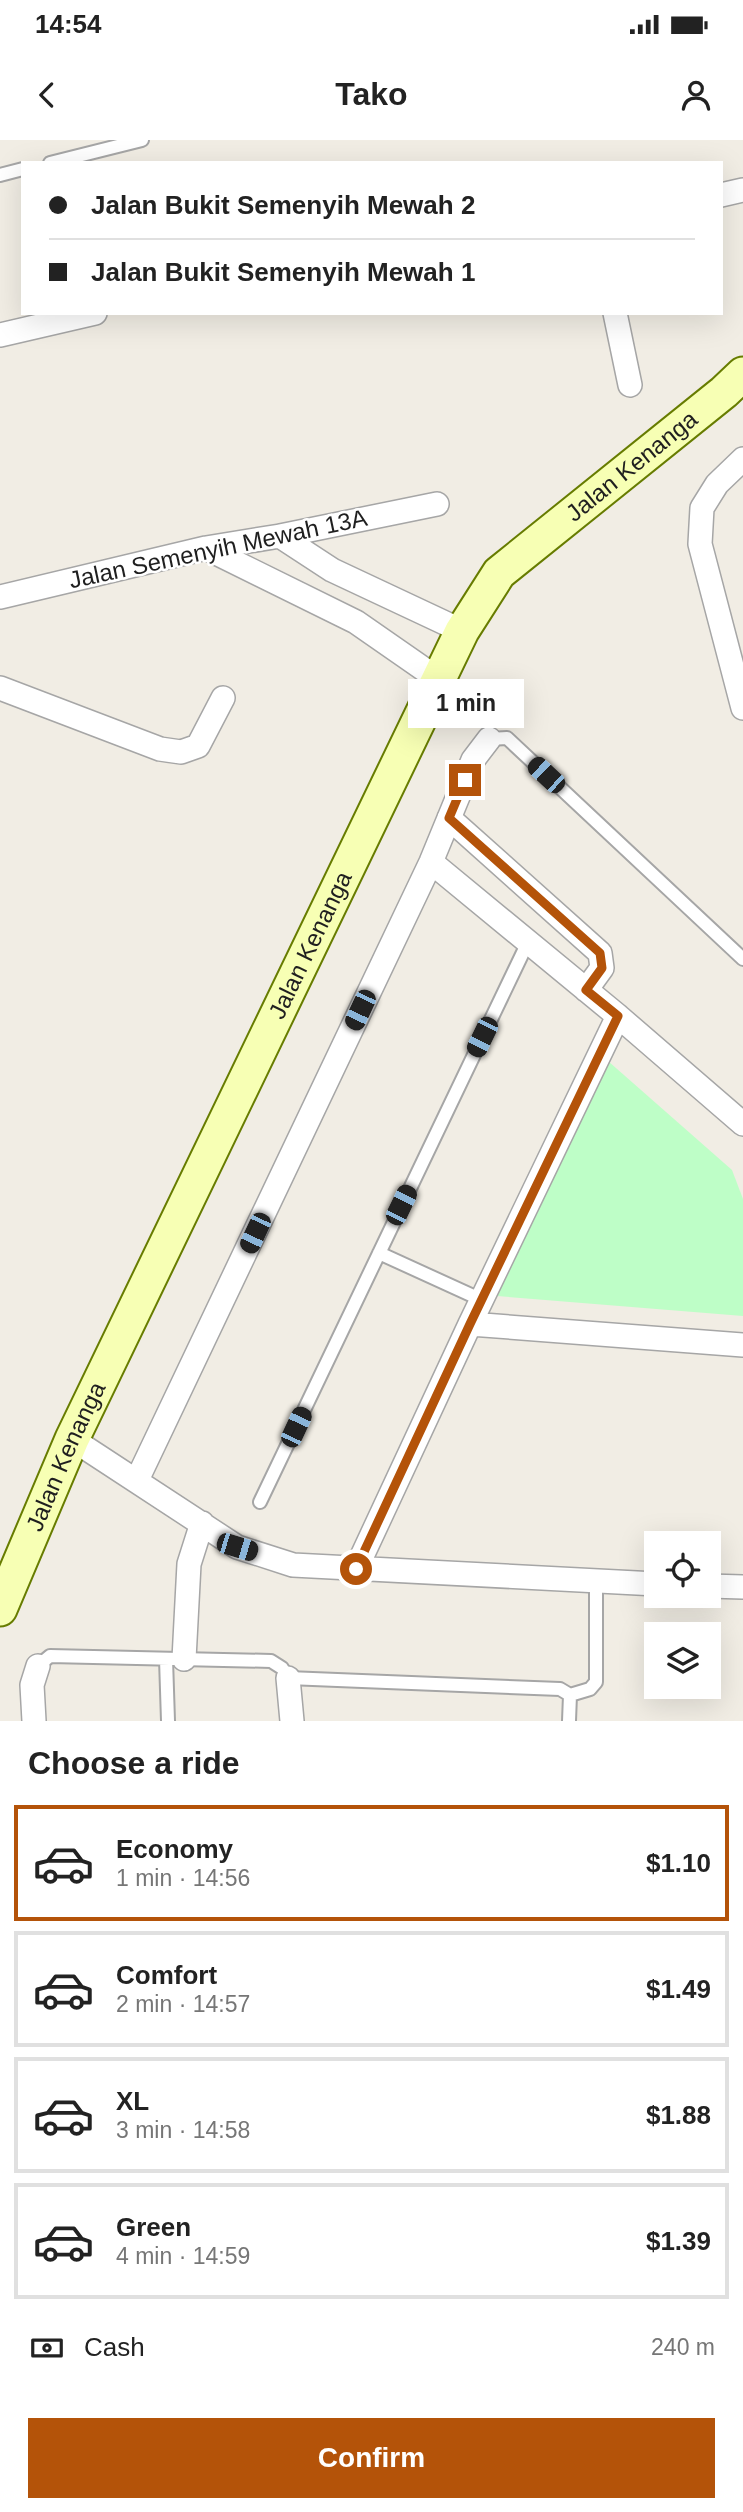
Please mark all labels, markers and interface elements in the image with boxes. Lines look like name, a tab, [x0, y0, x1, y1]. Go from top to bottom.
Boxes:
text: 14:54	[35, 9, 102, 39]
icon: back	[28, 76, 66, 114]
text: Tako	[335, 76, 408, 112]
icon: person	[677, 76, 715, 114]
text: Jalan Bukit Semenyih Mewah 2	[91, 190, 475, 220]
text: Jalan Bukit Semenyih Mewah 1	[91, 257, 475, 287]
street label: Jalan Kenanga	[561, 405, 703, 527]
street label: Jalan Semenyih Mewah 13A	[66, 504, 369, 593]
callout: 1 min	[407, 678, 523, 728]
text: 1 min	[436, 690, 496, 716]
car	[524, 753, 569, 797]
route end	[449, 764, 481, 796]
street label: Jalan Kenanga	[263, 866, 357, 1023]
car	[342, 987, 379, 1033]
car	[464, 1014, 501, 1060]
car	[383, 1182, 420, 1228]
car	[237, 1210, 274, 1256]
street label: Jalan Kenanga	[21, 1377, 111, 1535]
car	[278, 1404, 315, 1450]
car	[214, 1531, 261, 1563]
map controls	[644, 1531, 721, 1699]
button: locate	[644, 1531, 721, 1608]
route start	[340, 1553, 372, 1585]
button: layers	[644, 1622, 721, 1699]
text: Choose a ride	[28, 1745, 240, 1781]
icon: car	[32, 1832, 95, 1895]
text: Economy	[116, 1834, 233, 1864]
text: $1.10	[646, 1848, 711, 1878]
text: 1 min · 14:56	[116, 1865, 250, 1891]
icon: car	[32, 1958, 95, 2021]
text: Comfort	[116, 1960, 217, 1990]
text: $1.49	[646, 1974, 711, 2004]
text: 2 min · 14:57	[116, 1991, 250, 2017]
icon: car	[32, 2084, 95, 2147]
text: XL	[116, 2086, 149, 2116]
text: $1.88	[646, 2100, 711, 2130]
text: 3 min · 14:58	[116, 2117, 250, 2143]
icon: car	[32, 2210, 95, 2273]
text: Green	[116, 2212, 191, 2242]
text: $1.39	[646, 2226, 711, 2256]
text: 4 min · 14:59	[116, 2243, 250, 2269]
icon: cash	[28, 2329, 66, 2367]
text: Cash	[84, 2332, 145, 2362]
text: 240 m	[651, 2334, 715, 2360]
button: Confirm	[28, 2418, 715, 2498]

